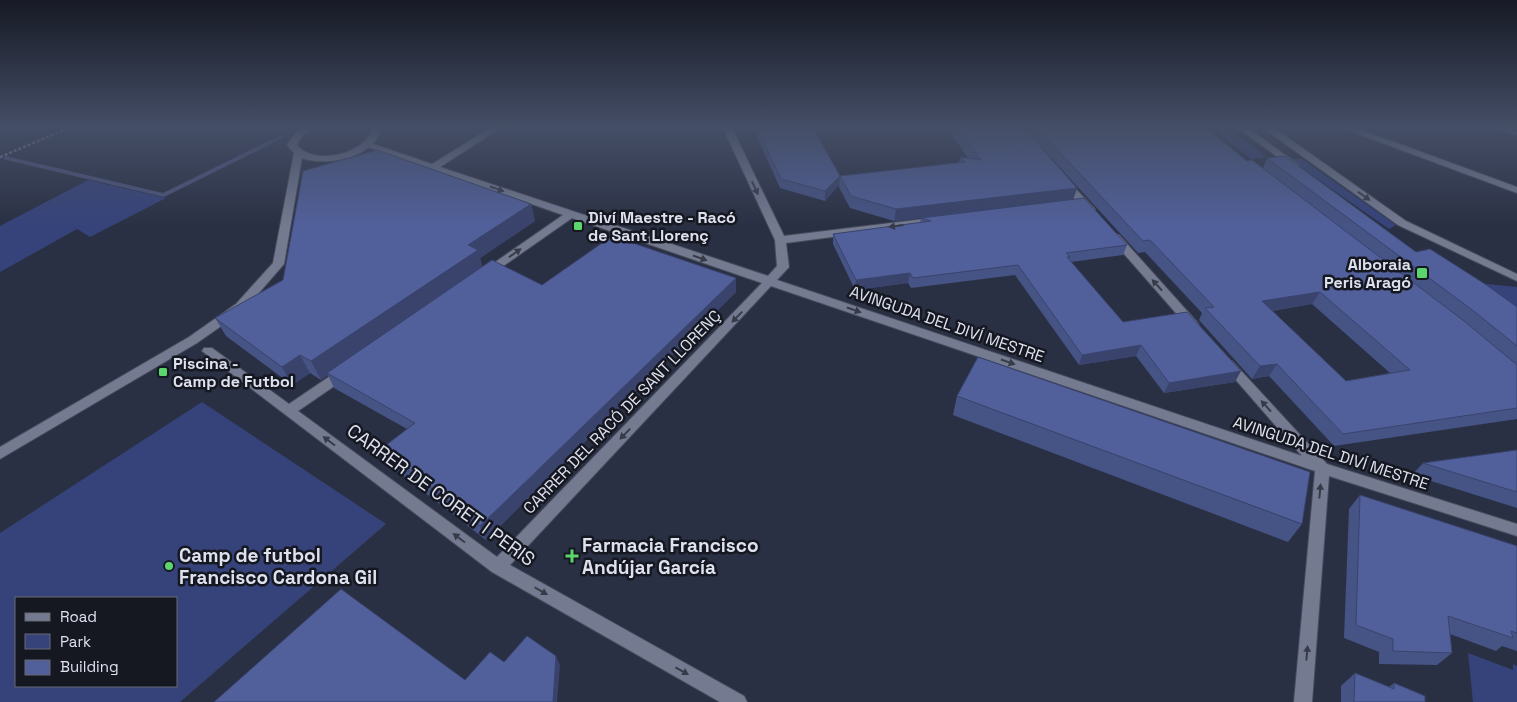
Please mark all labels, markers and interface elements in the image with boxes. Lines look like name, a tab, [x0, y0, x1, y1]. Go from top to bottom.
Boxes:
one-way arrow	[752, 181, 760, 195]
one-way arrow	[489, 186, 504, 193]
one-way arrow	[1357, 191, 1371, 201]
place label: Diví Maestre - Racó de Sant Llorenç	[588, 207, 736, 246]
marker: Diví Maestre - Racó de Sant Llorenç	[572, 220, 584, 232]
one-way arrow	[888, 222, 904, 230]
one-way arrow	[508, 248, 522, 258]
one-way arrow	[693, 254, 708, 262]
place label: Alboraia Peris Aragó	[1324, 254, 1411, 293]
marker: Alboraia Peris Aragó	[1415, 266, 1429, 280]
one-way arrow	[1152, 278, 1163, 291]
street label: AVINGUDA DEL DIVÍ MESTRE	[847, 281, 1047, 367]
street label: CARRER DEL RACÓ DE SANT LLORENÇ	[519, 305, 725, 519]
one-way arrow	[847, 306, 862, 314]
one-way arrow	[731, 311, 743, 323]
place label: Piscina - Camp de Futbol	[173, 353, 294, 392]
one-way arrow	[1001, 358, 1016, 366]
marker: Piscina - Camp de Futbol	[157, 366, 169, 378]
one-way arrow	[1260, 400, 1272, 412]
street label: AVINGUDA DEL DIVÍ MESTRE	[1231, 411, 1431, 495]
street label: CARRER DE CORET I PERIS	[342, 418, 540, 572]
one-way arrow	[619, 428, 631, 440]
one-way arrow	[322, 436, 336, 446]
one-way arrow	[1317, 483, 1325, 499]
one-way arrow	[452, 533, 466, 543]
place label: Farmacia Francisco Andújar García	[582, 533, 759, 580]
place label: Camp de futbol Francisco Cardona Gil	[179, 543, 377, 590]
marker: Farmacia Francisco Andújar García	[566, 550, 578, 562]
marker: Camp de futbol Francisco Cardona Gil	[163, 560, 175, 572]
one-way arrow	[534, 587, 547, 596]
legend	[15, 597, 178, 687]
text: Road	[60, 607, 97, 626]
text: Park	[60, 632, 91, 651]
one-way arrow	[1304, 645, 1312, 661]
text: Building	[60, 657, 119, 676]
one-way arrow	[675, 667, 690, 675]

